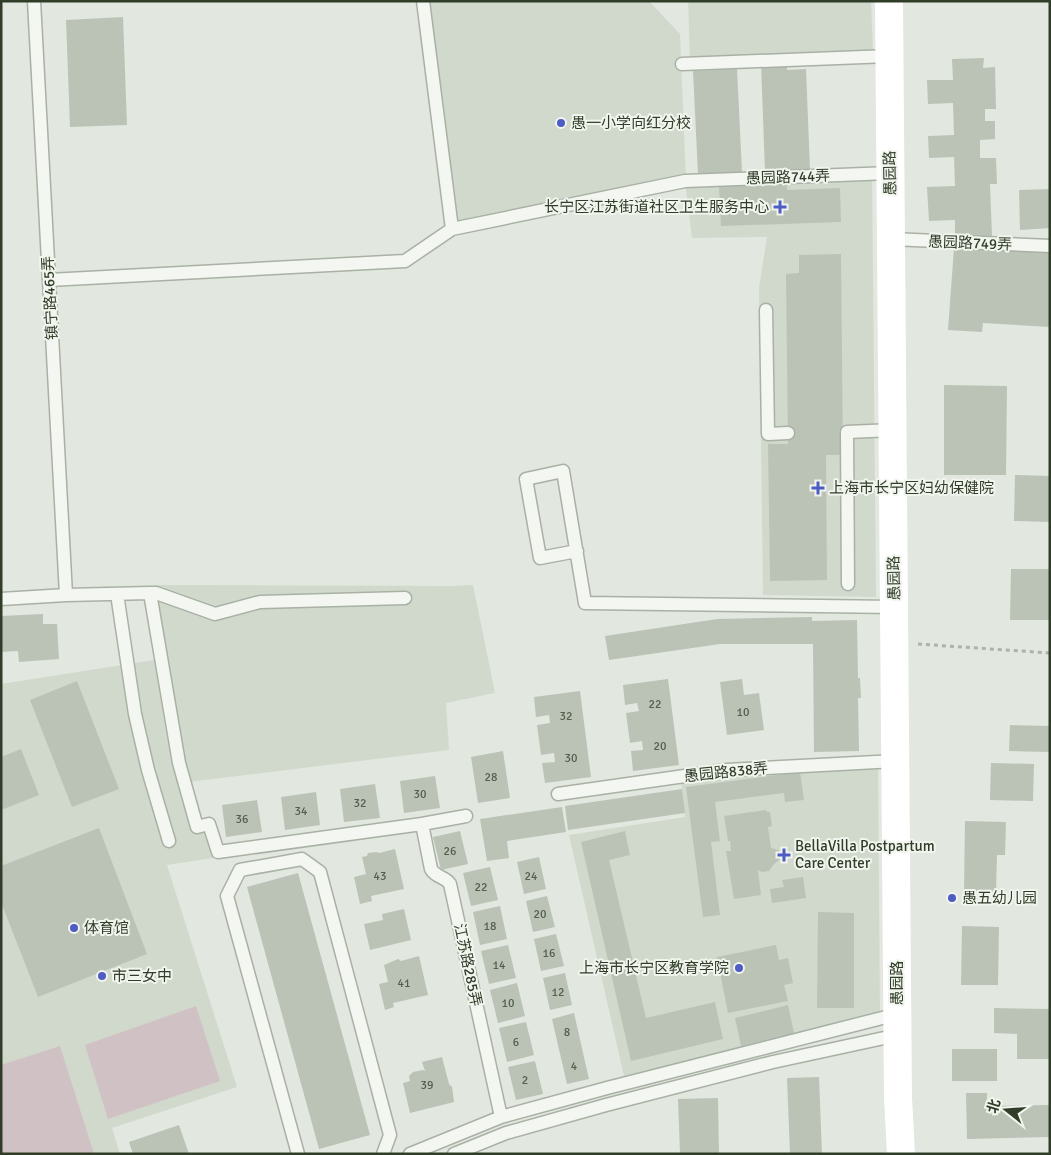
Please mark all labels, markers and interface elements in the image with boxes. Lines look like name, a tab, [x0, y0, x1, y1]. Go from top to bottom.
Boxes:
place label: 愚一小学向红分校	[571, 114, 691, 132]
marker: 愚一小学向红分校	[555, 117, 567, 129]
street label: 愚园路	[881, 150, 899, 196]
street label: 愚园路744弄	[746, 167, 830, 187]
place label: 长宁区江苏街道社区卫生服务中心	[544, 198, 769, 216]
marker: 长宁区江苏街道社区卫生服务中心	[773, 200, 787, 214]
street label: 愚园路749弄	[928, 233, 1012, 253]
street label: 镇宁路465弄	[39, 255, 61, 341]
place label: 上海市长宁区妇幼保健院	[829, 479, 994, 497]
marker: 上海市长宁区妇幼保健院	[811, 481, 825, 495]
street label: 愚园路	[885, 555, 903, 601]
house number: 22	[649, 697, 661, 712]
house number: 10	[737, 705, 749, 720]
house number: 32	[560, 709, 572, 724]
house number: 20	[654, 739, 666, 754]
house number: 30	[565, 751, 577, 766]
street label: 愚园路838弄	[683, 759, 769, 785]
house number: 28	[485, 770, 497, 785]
house number: 30	[414, 787, 426, 802]
house number: 32	[354, 796, 366, 811]
house number: 34	[295, 804, 308, 819]
house number: 36	[236, 812, 248, 827]
place label: BellaVilla Postpartum Care Center	[795, 837, 935, 872]
house number: 26	[444, 844, 456, 859]
marker: BellaVilla Postpartum Care Center	[777, 848, 791, 862]
house number: 43	[374, 869, 386, 884]
house number: 24	[525, 869, 538, 884]
house number: 22	[475, 880, 487, 895]
place label: 愚五幼儿园	[962, 889, 1037, 907]
marker: 愚五幼儿园	[946, 892, 958, 904]
house number: 20	[534, 907, 546, 922]
place label: 体育馆	[84, 919, 129, 937]
house number: 18	[484, 919, 496, 934]
marker: 体育馆	[68, 922, 80, 934]
street label: 江苏路285弄	[450, 922, 486, 1008]
house number: 16	[543, 946, 555, 961]
house number: 14	[493, 958, 506, 973]
place label: 上海市长宁区教育学院	[579, 959, 729, 977]
street label: 愚园路	[888, 960, 906, 1006]
marker: 上海市长宁区教育学院	[733, 962, 745, 974]
place label: 市三女中	[112, 967, 172, 985]
marker: 市三女中	[96, 970, 108, 982]
house number: 41	[398, 976, 410, 991]
house number: 12	[552, 985, 564, 1000]
house number: 10	[502, 996, 514, 1011]
house number: 8	[564, 1025, 570, 1040]
house number: 6	[513, 1035, 519, 1050]
house number: 4	[571, 1059, 578, 1074]
house number: 2	[522, 1073, 528, 1088]
house number: 39	[421, 1078, 433, 1093]
north arrow	[981, 1085, 1031, 1135]
text: 北	[984, 1097, 1004, 1116]

